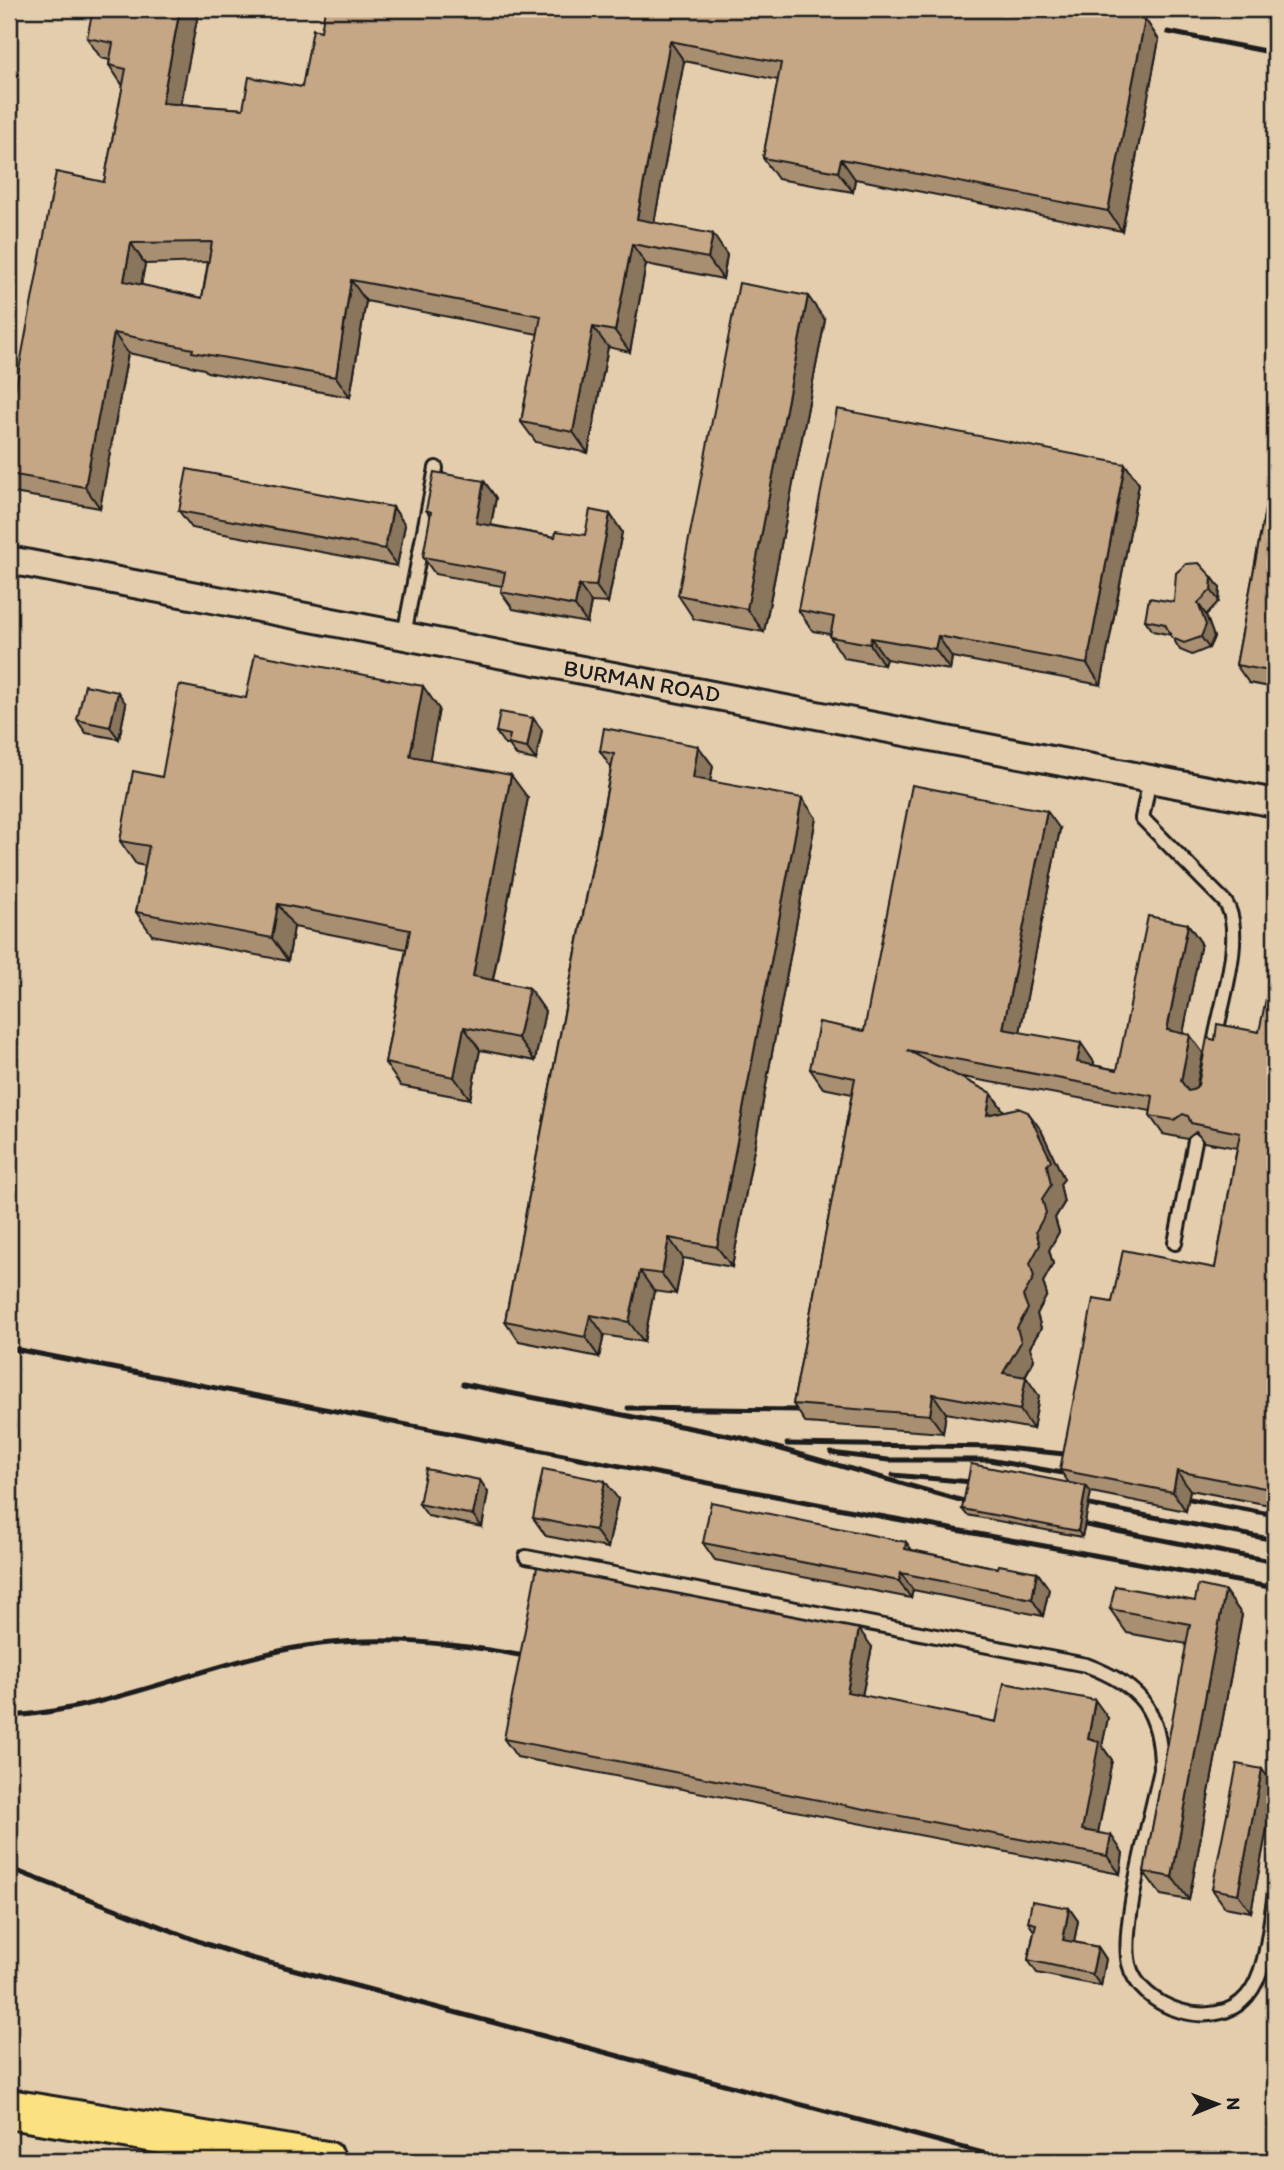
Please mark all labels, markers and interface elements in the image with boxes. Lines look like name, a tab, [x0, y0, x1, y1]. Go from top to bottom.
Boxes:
street label: BURMAN ROAD	[562, 653, 722, 709]
north arrow	[1182, 2068, 1252, 2138]
text: N	[1222, 2097, 1245, 2110]

